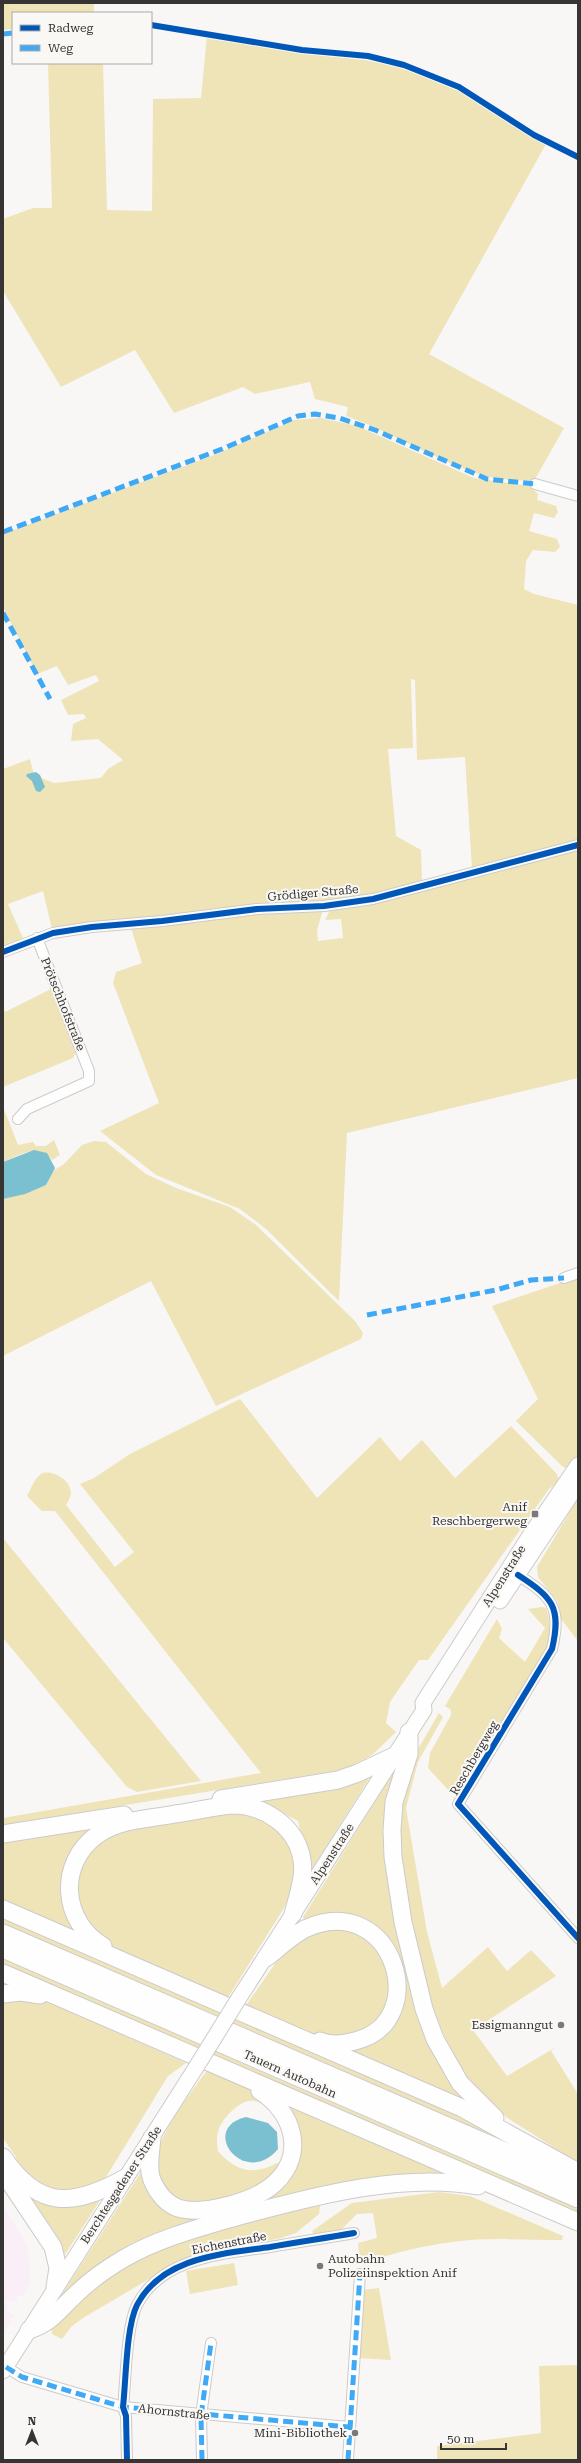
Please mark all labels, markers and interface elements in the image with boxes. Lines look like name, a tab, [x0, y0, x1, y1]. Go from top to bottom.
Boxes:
legend	[12, 12, 152, 64]
text: Radweg	[48, 21, 94, 35]
text: Weg	[48, 41, 73, 55]
street label: Grödiger Straße	[267, 882, 360, 904]
street label: Prötschhofstraße	[38, 955, 88, 1053]
place label: Anif Reschbergerweg	[432, 1500, 527, 1528]
marker: Anif Reschbergerweg	[530, 1509, 540, 1519]
street label: Alpenstraße	[480, 1542, 529, 1609]
street label: Reschbergweg	[447, 1718, 501, 1798]
street label: Alpenstraße	[307, 1820, 357, 1887]
place label: Essigmanngut	[471, 2018, 554, 2032]
marker: Essigmanngut	[556, 2020, 566, 2030]
street label: Tauern Autobahn	[241, 2047, 339, 2101]
street label: Berchtesgadener Straße	[78, 2123, 165, 2246]
street label: Eichenstraße	[190, 2229, 268, 2257]
place label: Autobahn Polizeiinspektion Anif	[328, 2252, 457, 2280]
marker: Autobahn Polizeiinspektion Anif	[315, 2261, 325, 2271]
street label: Ahornstraße	[137, 2401, 211, 2423]
north arrow	[12, 2411, 52, 2451]
text: N	[28, 2415, 37, 2428]
scale bar	[441, 2425, 506, 2451]
place label: Mini-Bibliothek	[254, 2426, 347, 2440]
marker: Mini-Bibliothek	[350, 2428, 360, 2438]
text: 50 m	[447, 2432, 474, 2446]

